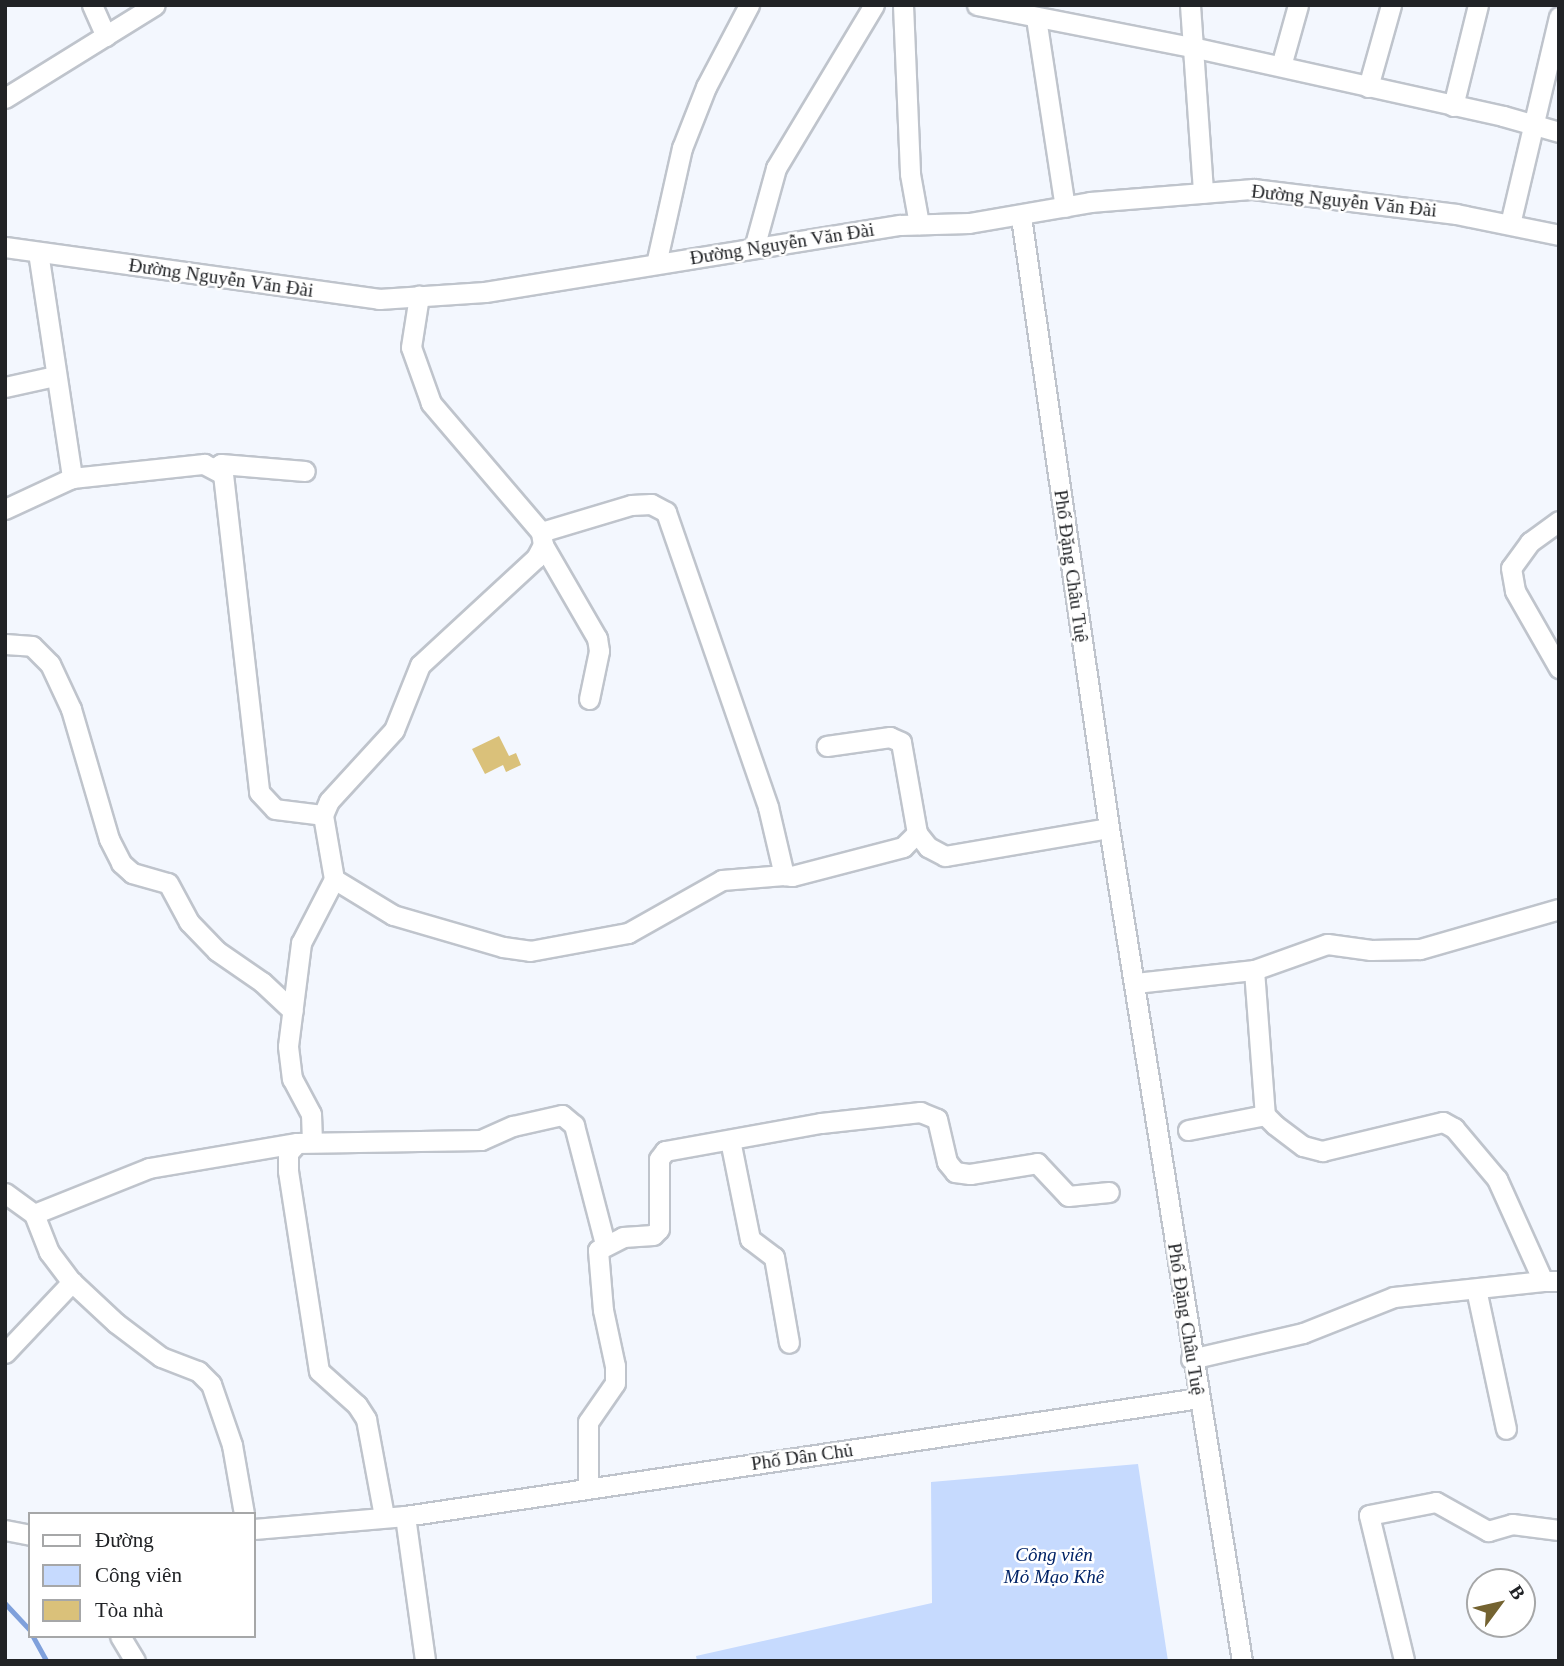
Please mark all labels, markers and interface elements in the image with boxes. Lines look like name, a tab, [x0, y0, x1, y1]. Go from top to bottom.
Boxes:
street label: Đường Nguyễn Văn Đài	[1250, 180, 1438, 222]
street label: Đường Nguyễn Văn Đài	[688, 218, 876, 270]
street label: Đường Nguyễn Văn Đài	[127, 254, 315, 302]
street label: Phố Đặng Châu Tuệ	[1049, 488, 1093, 644]
street label: Phố Đặng Châu Tuệ	[1163, 1241, 1209, 1397]
street label: Phố Dân Chủ	[750, 1439, 854, 1475]
legend	[28, 1512, 256, 1638]
text: Đường	[95, 1528, 154, 1552]
park label: Công viên Mỏ Mạo Khê	[1004, 1544, 1104, 1588]
text: Công viên	[95, 1563, 182, 1587]
north arrow	[1466, 1568, 1536, 1638]
text: B	[1505, 1581, 1530, 1603]
text: Tòa nhà	[95, 1598, 163, 1622]

